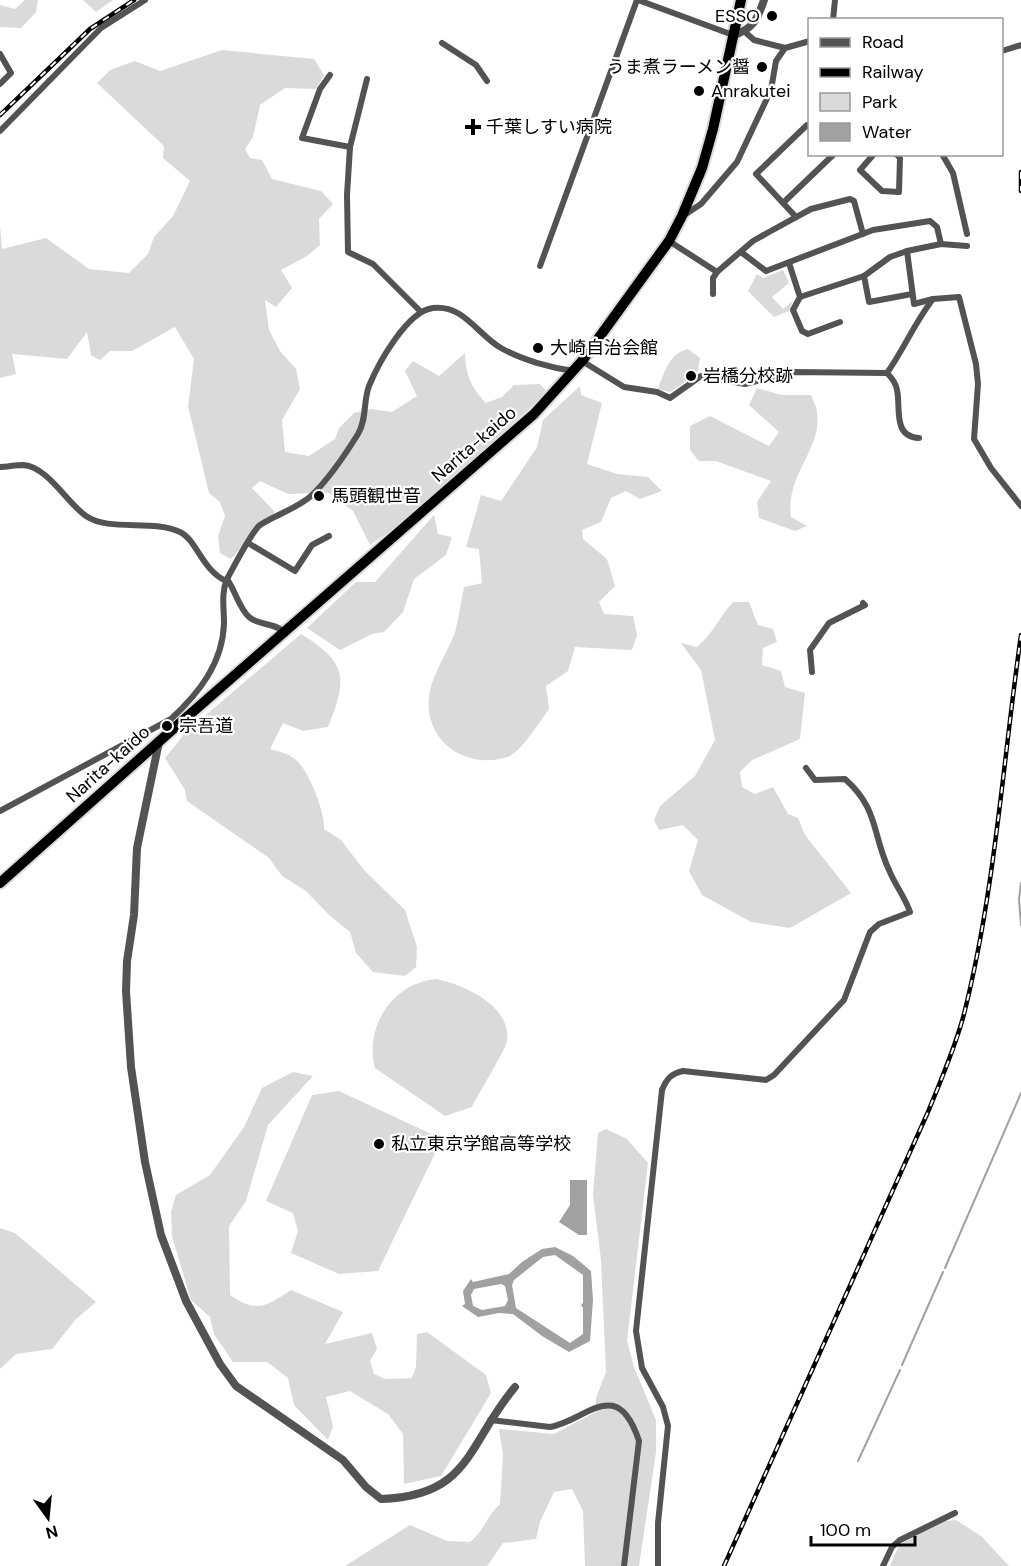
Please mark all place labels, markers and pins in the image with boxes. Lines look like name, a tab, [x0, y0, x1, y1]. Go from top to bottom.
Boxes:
place label: ESSO	[715, 4, 760, 28]
marker: ESSO	[765, 9, 779, 23]
place label: うま煮ラーメン醤	[607, 55, 750, 79]
marker: うま煮ラーメン醤	[755, 60, 769, 74]
place label: Anrakutei	[711, 79, 790, 103]
marker: Anrakutei	[692, 84, 706, 98]
place label: 千葉しすい病院	[486, 115, 612, 139]
marker: 千葉しすい病院	[464, 118, 482, 136]
place label: 大崎自治会館	[550, 336, 658, 360]
marker: 大崎自治会館	[531, 341, 545, 355]
place label: 岩橋分校跡	[703, 364, 793, 388]
marker: 岩橋分校跡	[684, 369, 698, 383]
place label: 馬頭観世音	[331, 484, 421, 508]
marker: 馬頭観世音	[312, 489, 326, 503]
place label: 宗吾道	[179, 714, 233, 738]
marker: 宗吾道	[160, 719, 174, 733]
place label: 私立東京学館高等学校	[391, 1132, 571, 1156]
marker: 私立東京学館高等学校	[372, 1137, 386, 1151]

